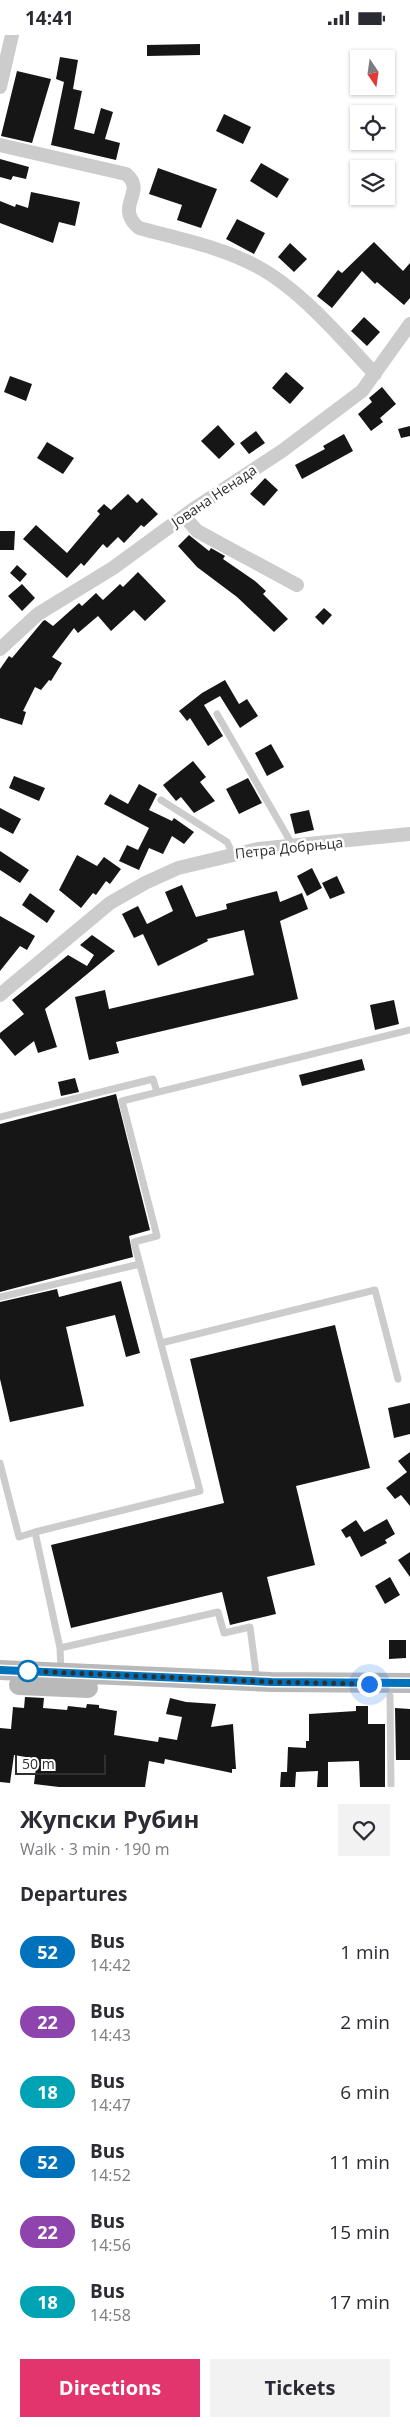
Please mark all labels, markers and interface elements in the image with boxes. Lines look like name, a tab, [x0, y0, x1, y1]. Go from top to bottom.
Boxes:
text: 14:41	[25, 5, 74, 31]
north arrow	[350, 50, 395, 95]
map controls	[350, 50, 395, 205]
button: locate	[350, 105, 395, 150]
button: layers	[350, 160, 395, 205]
street label: Јована Ненада	[166, 460, 260, 532]
street label: Петра Добрњца	[234, 832, 344, 863]
unlabelled marker	[17, 1660, 39, 1682]
your location	[357, 1672, 382, 1697]
scale bar	[15, 1752, 106, 1775]
text: 50 m	[22, 1754, 55, 1773]
text: Жупски Рубин	[20, 1802, 199, 1835]
button: heart	[338, 1804, 390, 1856]
text: Walk · 3 min · 190 m	[20, 1838, 170, 1860]
text: Departures	[20, 1881, 127, 1907]
text: Bus	[90, 1928, 125, 1954]
text: 1 min	[340, 1939, 390, 1965]
text: 52	[37, 1940, 58, 1964]
text: 14:42	[90, 1954, 131, 1976]
text: Bus	[90, 1998, 125, 2024]
text: 2 min	[340, 2009, 390, 2035]
text: 22	[37, 2010, 58, 2034]
text: 14:43	[90, 2024, 131, 2046]
text: Bus	[90, 2068, 125, 2094]
text: 6 min	[340, 2079, 390, 2105]
text: 18	[37, 2080, 58, 2104]
text: 14:47	[90, 2094, 131, 2116]
text: Bus	[90, 2138, 125, 2164]
text: 11 min	[329, 2149, 390, 2175]
text: 52	[37, 2150, 58, 2174]
text: 14:52	[90, 2164, 131, 2186]
text: Bus	[90, 2208, 125, 2234]
text: 15 min	[329, 2219, 390, 2245]
text: 22	[37, 2220, 58, 2244]
text: 14:56	[90, 2234, 131, 2256]
text: Bus	[90, 2278, 125, 2304]
text: 17 min	[329, 2289, 390, 2315]
text: 18	[37, 2290, 58, 2314]
text: 14:58	[90, 2304, 131, 2326]
button: Directions	[20, 2359, 200, 2417]
button: Tickets	[210, 2359, 390, 2417]

